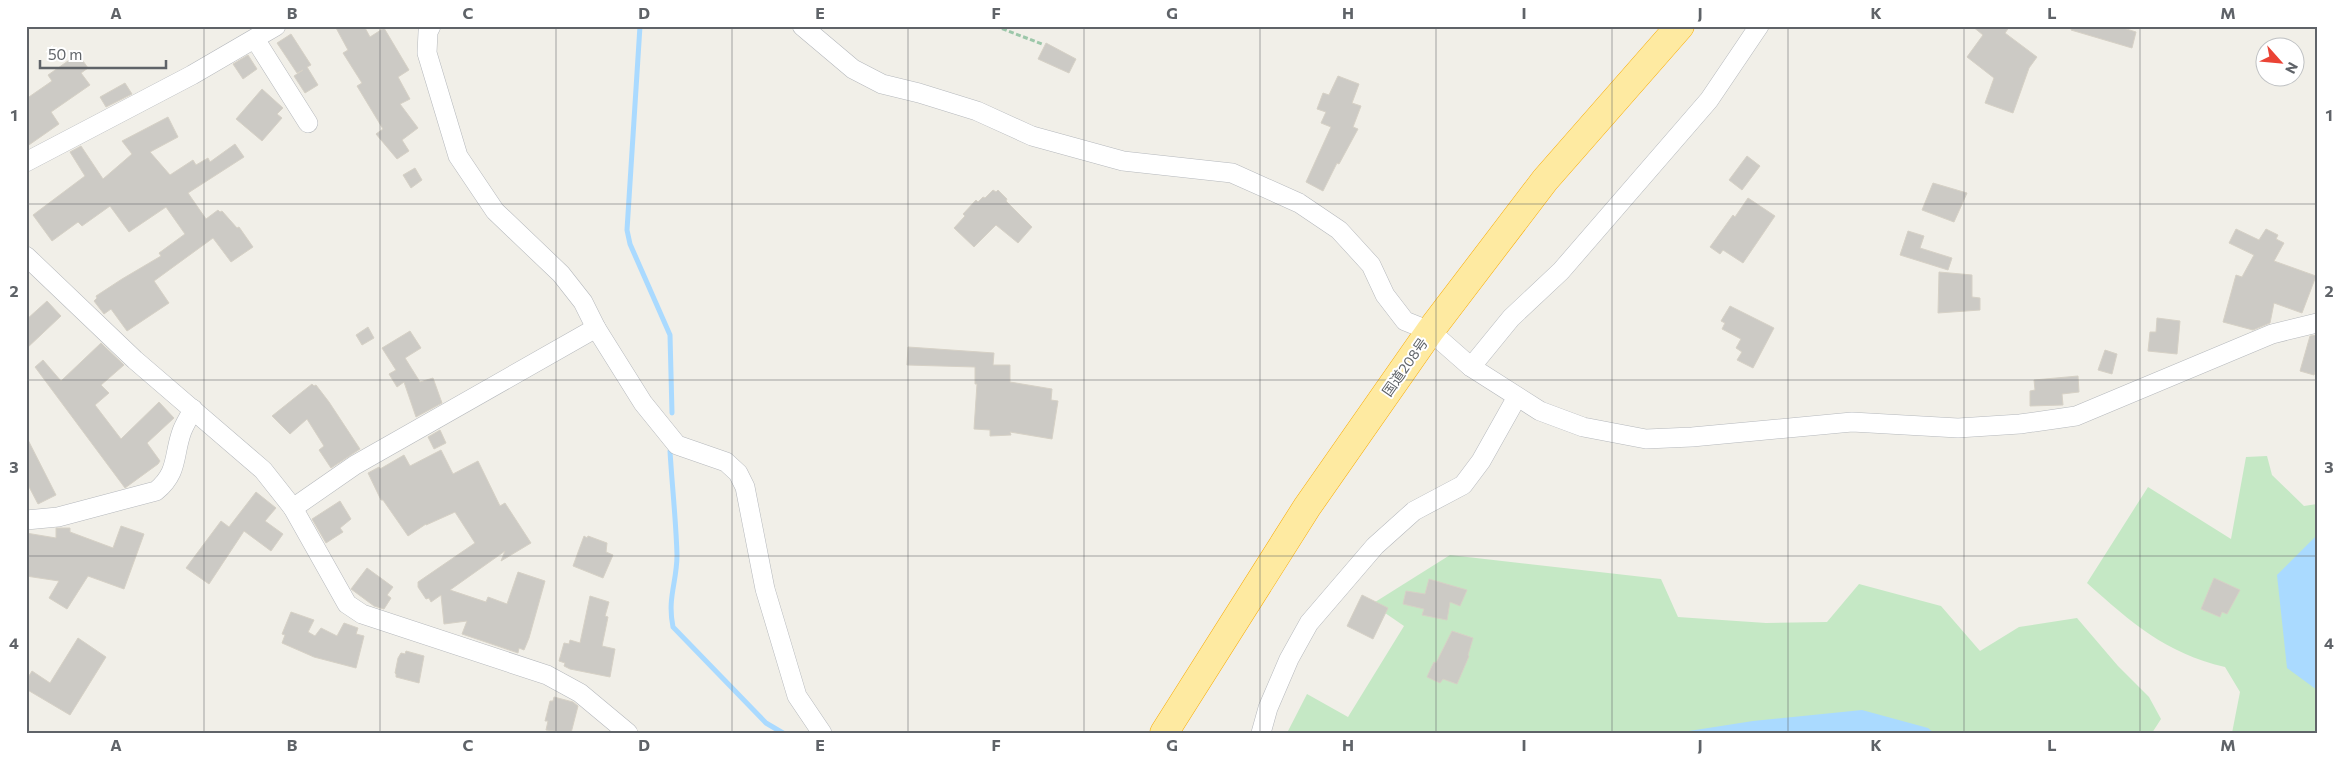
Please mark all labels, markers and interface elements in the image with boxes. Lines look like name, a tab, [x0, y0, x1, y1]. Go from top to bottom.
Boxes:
text: A	[110, 3, 122, 22]
text: B	[287, 3, 298, 22]
text: C	[463, 3, 474, 22]
text: D	[638, 3, 650, 22]
text: E	[815, 3, 825, 22]
text: F	[991, 3, 1001, 22]
text: G	[1166, 3, 1178, 22]
text: H	[1342, 3, 1354, 22]
text: I	[1521, 3, 1527, 22]
text: J	[1697, 3, 1703, 22]
text: K	[1870, 3, 1882, 22]
text: L	[2047, 3, 2057, 22]
text: M	[2220, 3, 2236, 22]
scale bar	[40, 38, 166, 70]
north arrow	[2256, 38, 2306, 88]
text: 50 m	[48, 45, 82, 63]
text: N	[2282, 60, 2302, 77]
text: 1	[10, 105, 18, 124]
text: 1	[2325, 105, 2333, 124]
text: 2	[9, 281, 19, 300]
text: 2	[2324, 281, 2334, 300]
street label: 国道208号	[1378, 334, 1431, 399]
text: 3	[9, 457, 19, 476]
text: 3	[2324, 457, 2334, 476]
text: 4	[9, 633, 19, 652]
text: 4	[2324, 633, 2334, 652]
text: A	[110, 735, 122, 754]
text: B	[287, 735, 298, 754]
text: C	[463, 735, 474, 754]
text: D	[638, 735, 650, 754]
text: E	[815, 735, 825, 754]
text: F	[991, 735, 1001, 754]
text: G	[1166, 735, 1178, 754]
text: H	[1342, 735, 1354, 754]
text: I	[1521, 735, 1527, 754]
text: J	[1697, 735, 1703, 754]
text: K	[1870, 735, 1882, 754]
text: L	[2047, 735, 2057, 754]
text: M	[2220, 735, 2236, 754]

